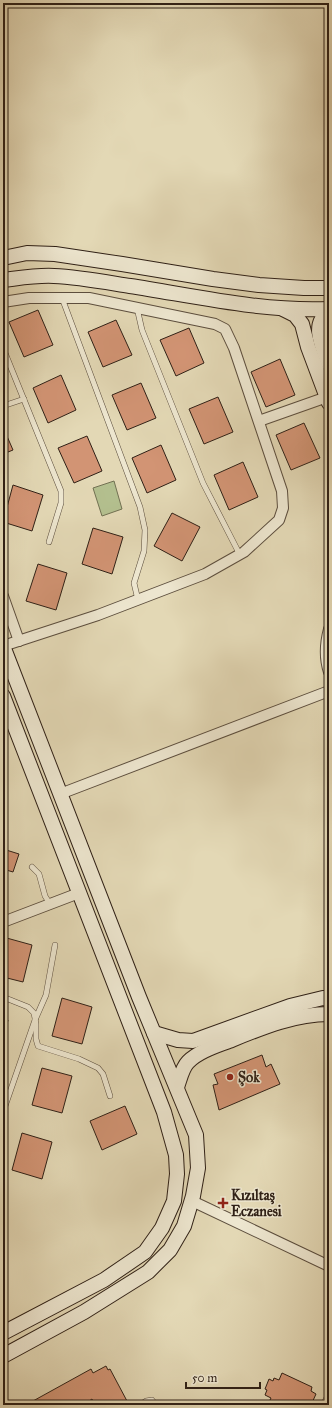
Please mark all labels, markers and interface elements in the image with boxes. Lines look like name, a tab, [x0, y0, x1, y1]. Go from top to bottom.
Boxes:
place label: Şok	[238, 1069, 260, 1087]
marker: Şok	[225, 1072, 235, 1082]
place label: Kızıltaş Eczanesi	[231, 1187, 282, 1220]
marker: Kızıltaş Eczanesi	[218, 1198, 228, 1208]
scale bar	[186, 1364, 260, 1390]
text: 50 m	[192, 1371, 217, 1385]

